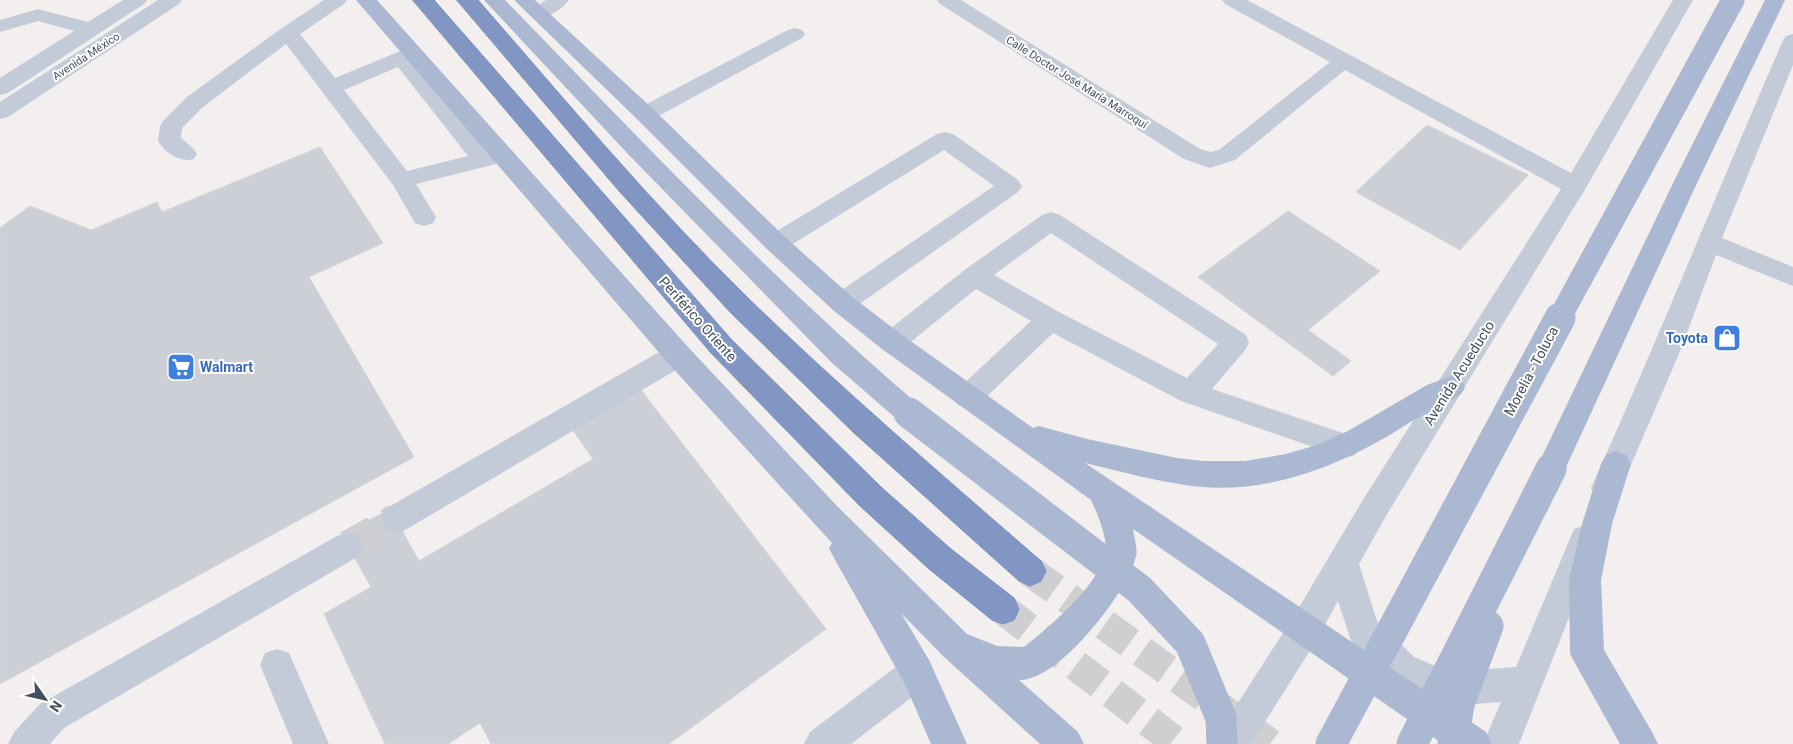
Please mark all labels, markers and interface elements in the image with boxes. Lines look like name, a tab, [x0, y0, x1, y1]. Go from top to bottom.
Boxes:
street label: Avenida México	[50, 30, 122, 83]
street label: Calle Doctor José María Marroquí	[1004, 33, 1151, 132]
street label: Periférico Oriente	[656, 273, 740, 365]
street label: Avenida Acueducto	[1420, 318, 1498, 428]
shop icon: Toyota	[1712, 323, 1742, 353]
street label: Morelia - Toluca	[1501, 324, 1561, 418]
place label: Toyota	[1666, 330, 1709, 346]
supermarket icon: Walmart	[166, 352, 196, 382]
place label: Walmart	[200, 359, 253, 375]
north arrow	[20, 674, 70, 724]
text: N	[46, 698, 65, 715]

